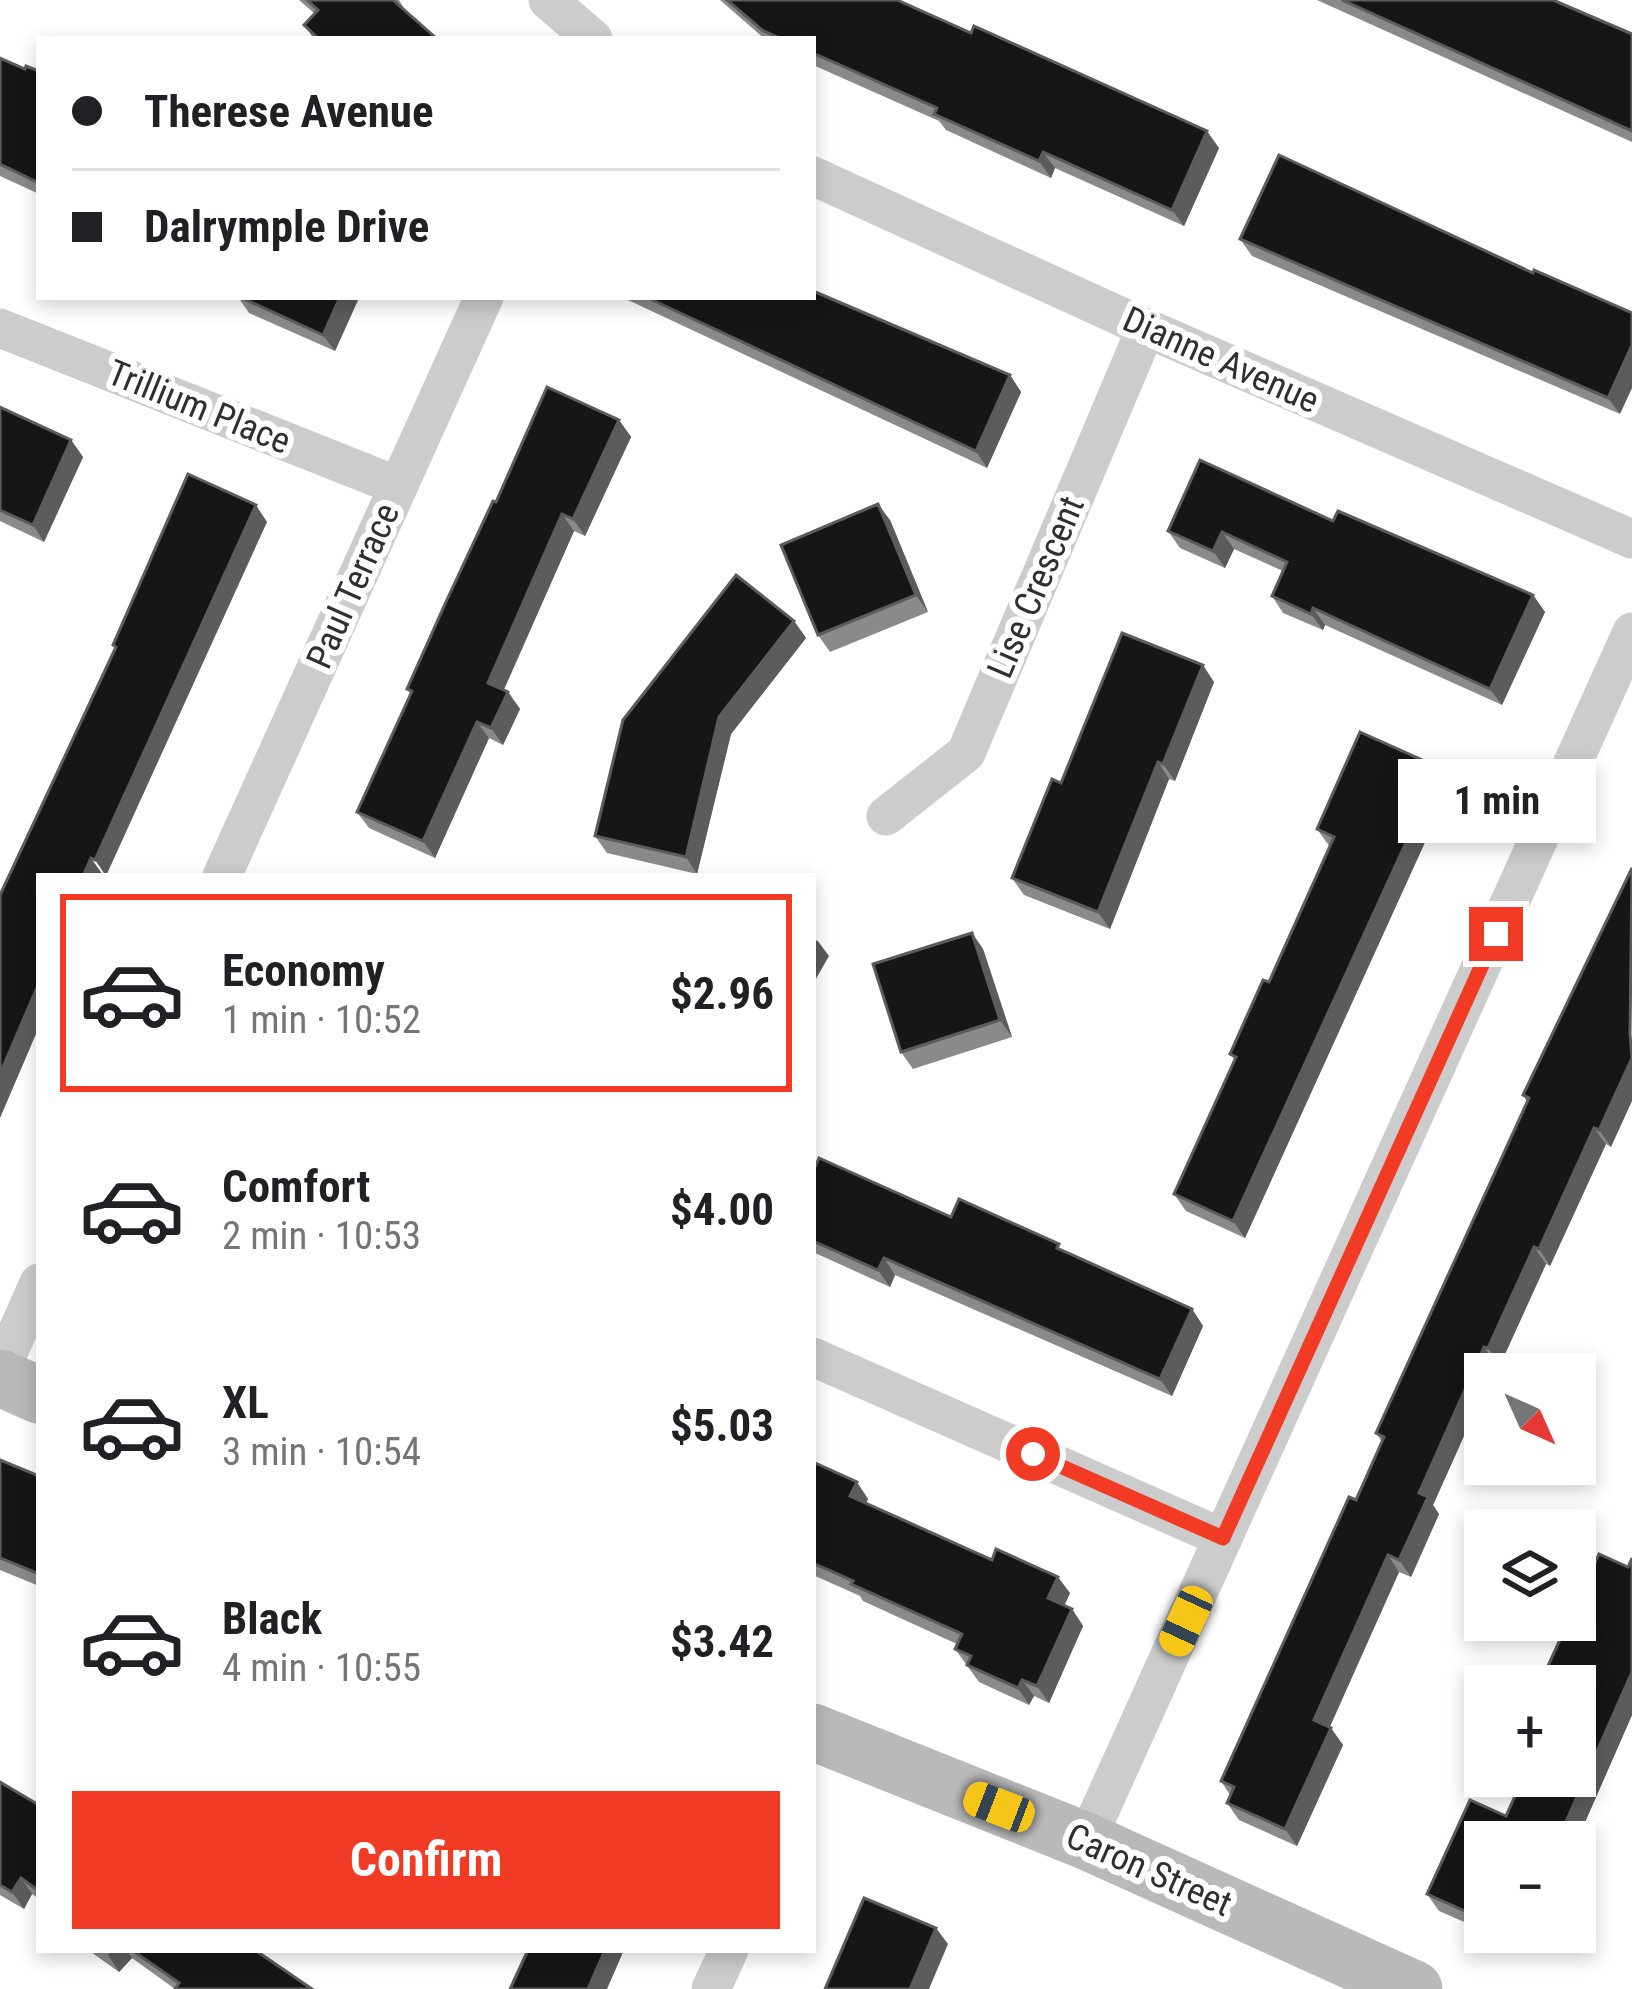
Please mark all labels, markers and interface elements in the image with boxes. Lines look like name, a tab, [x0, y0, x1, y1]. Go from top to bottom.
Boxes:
text: Therese Avenue	[144, 85, 433, 138]
text: Dalrymple Drive	[144, 200, 429, 253]
street label: Dianne Avenue	[1117, 298, 1325, 422]
street label: Trillium Place	[102, 351, 296, 463]
street label: Lise Crescent	[979, 490, 1093, 684]
street label: Paul Terrace	[298, 497, 408, 675]
callout: 1 min	[1397, 760, 1595, 844]
text: 1 min	[1454, 778, 1540, 824]
route end	[1469, 907, 1523, 961]
icon: car	[78, 939, 186, 1047]
text: Economy	[222, 944, 385, 997]
text: $2.96	[670, 967, 774, 1020]
text: 1 min · 10:52	[222, 997, 421, 1043]
icon: car	[78, 1155, 186, 1263]
text: Comfort	[222, 1160, 370, 1213]
text: $4.00	[670, 1183, 774, 1236]
text: 2 min · 10:53	[222, 1213, 421, 1259]
north arrow	[1464, 1353, 1596, 1485]
map controls	[1464, 1353, 1596, 1953]
icon: car	[78, 1371, 186, 1479]
text: XL	[222, 1376, 269, 1429]
text: $5.03	[670, 1399, 774, 1452]
route start	[1006, 1427, 1060, 1481]
text: 3 min · 10:54	[222, 1429, 421, 1475]
button: layers	[1464, 1509, 1596, 1641]
car	[1154, 1581, 1218, 1661]
icon: car	[78, 1587, 186, 1695]
text: Black	[222, 1592, 322, 1645]
text: $3.42	[670, 1615, 774, 1668]
text: 4 min · 10:55	[222, 1645, 421, 1691]
button: +	[1464, 1665, 1596, 1797]
car	[959, 1777, 1039, 1837]
button: Confirm	[72, 1791, 780, 1929]
street label: Caron Street	[1060, 1815, 1238, 1925]
button: −	[1464, 1821, 1596, 1953]

